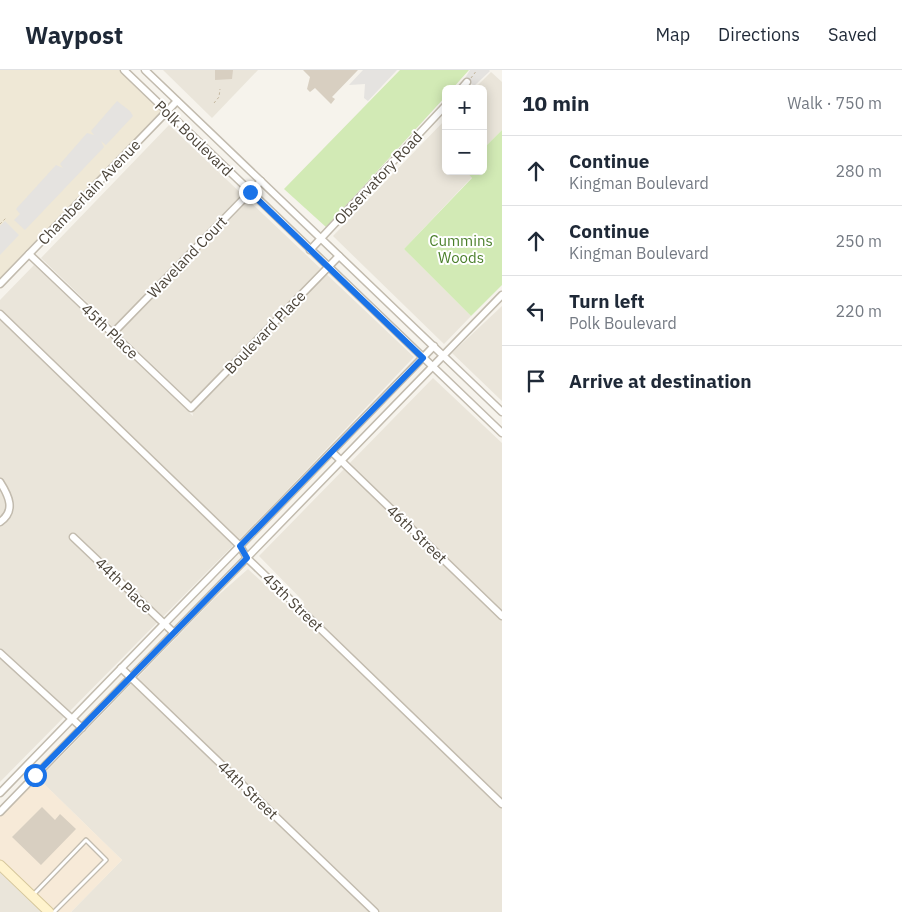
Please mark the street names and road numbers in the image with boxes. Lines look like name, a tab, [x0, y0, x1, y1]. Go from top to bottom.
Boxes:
street label: Polk Boulevard	[151, 96, 237, 180]
street label: Observatory Road	[330, 127, 426, 229]
street label: Chamberlain Avenue	[34, 135, 144, 249]
street label: Waveland Court	[143, 212, 231, 302]
street label: Boulevard Place	[220, 286, 310, 378]
street label: 45th Place	[77, 299, 143, 363]
street label: 46th Street	[383, 501, 451, 567]
street label: 44th Place	[91, 553, 157, 617]
street label: 45th Street	[259, 569, 327, 635]
street label: 44th Street	[214, 757, 282, 823]

